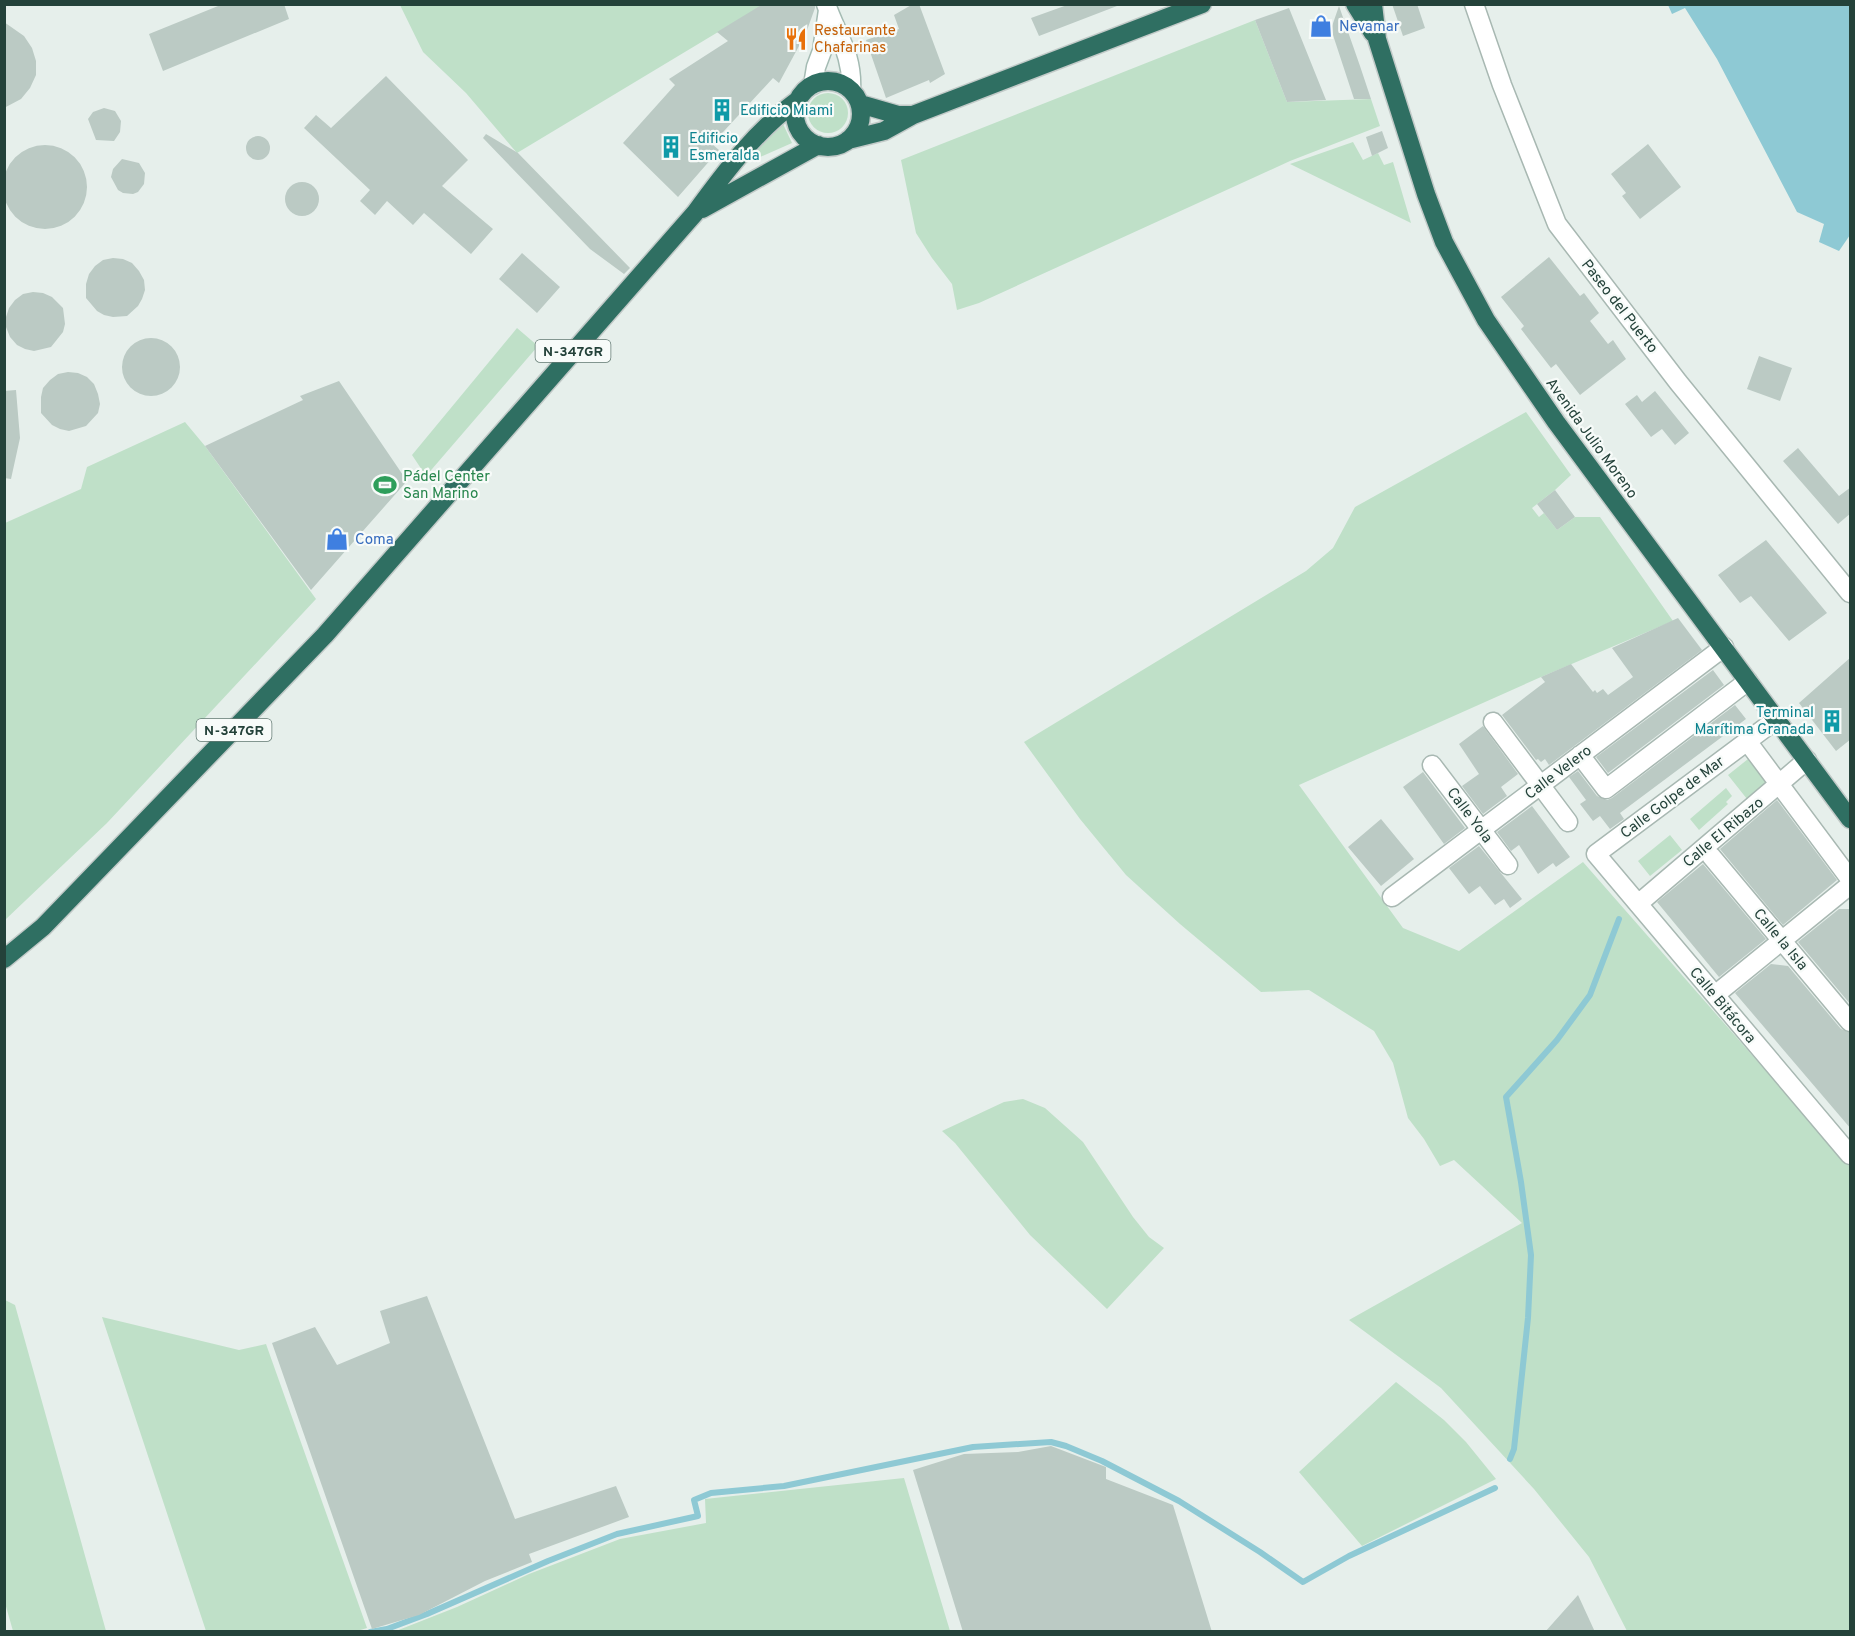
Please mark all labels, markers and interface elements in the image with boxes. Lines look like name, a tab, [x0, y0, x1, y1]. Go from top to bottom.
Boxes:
shop icon: Nevamar	[1308, 13, 1334, 39]
place label: Nevamar	[1339, 18, 1400, 37]
place label: Restaurante Chafarinas	[814, 22, 896, 58]
restaurant icon: Restaurante Chafarinas	[783, 26, 809, 52]
building icon: Edificio Miami	[709, 97, 735, 123]
place label: Edificio Miami	[740, 102, 833, 121]
place label: Edificio Esmeralda	[689, 130, 760, 166]
building icon: Edificio Esmeralda	[658, 134, 684, 160]
street label: Paseo del Puerto	[1576, 256, 1661, 358]
road number: N-347GR	[536, 340, 610, 362]
street label: Avenida Julio Moreno	[1541, 375, 1641, 503]
place label: Pádel Center San Marino	[403, 468, 490, 504]
sports icon: Pádel Center San Marino	[372, 472, 398, 498]
shop icon: Coma	[324, 526, 350, 552]
place label: Coma	[355, 531, 394, 550]
place label: Terminal Marítima Granada	[1694, 704, 1814, 740]
building icon: Terminal Marítima Granada	[1819, 708, 1845, 734]
road number: N-347GR	[196, 719, 272, 741]
street label: Calle Velero	[1522, 742, 1596, 805]
street label: Calle Golpe de Mar	[1617, 753, 1729, 844]
street label: Calle Yola	[1442, 784, 1496, 848]
street label: Calle El Ribazo	[1680, 794, 1768, 872]
street label: Calle la Isla	[1748, 905, 1811, 975]
street label: Calle Bitácora	[1684, 964, 1759, 1048]

